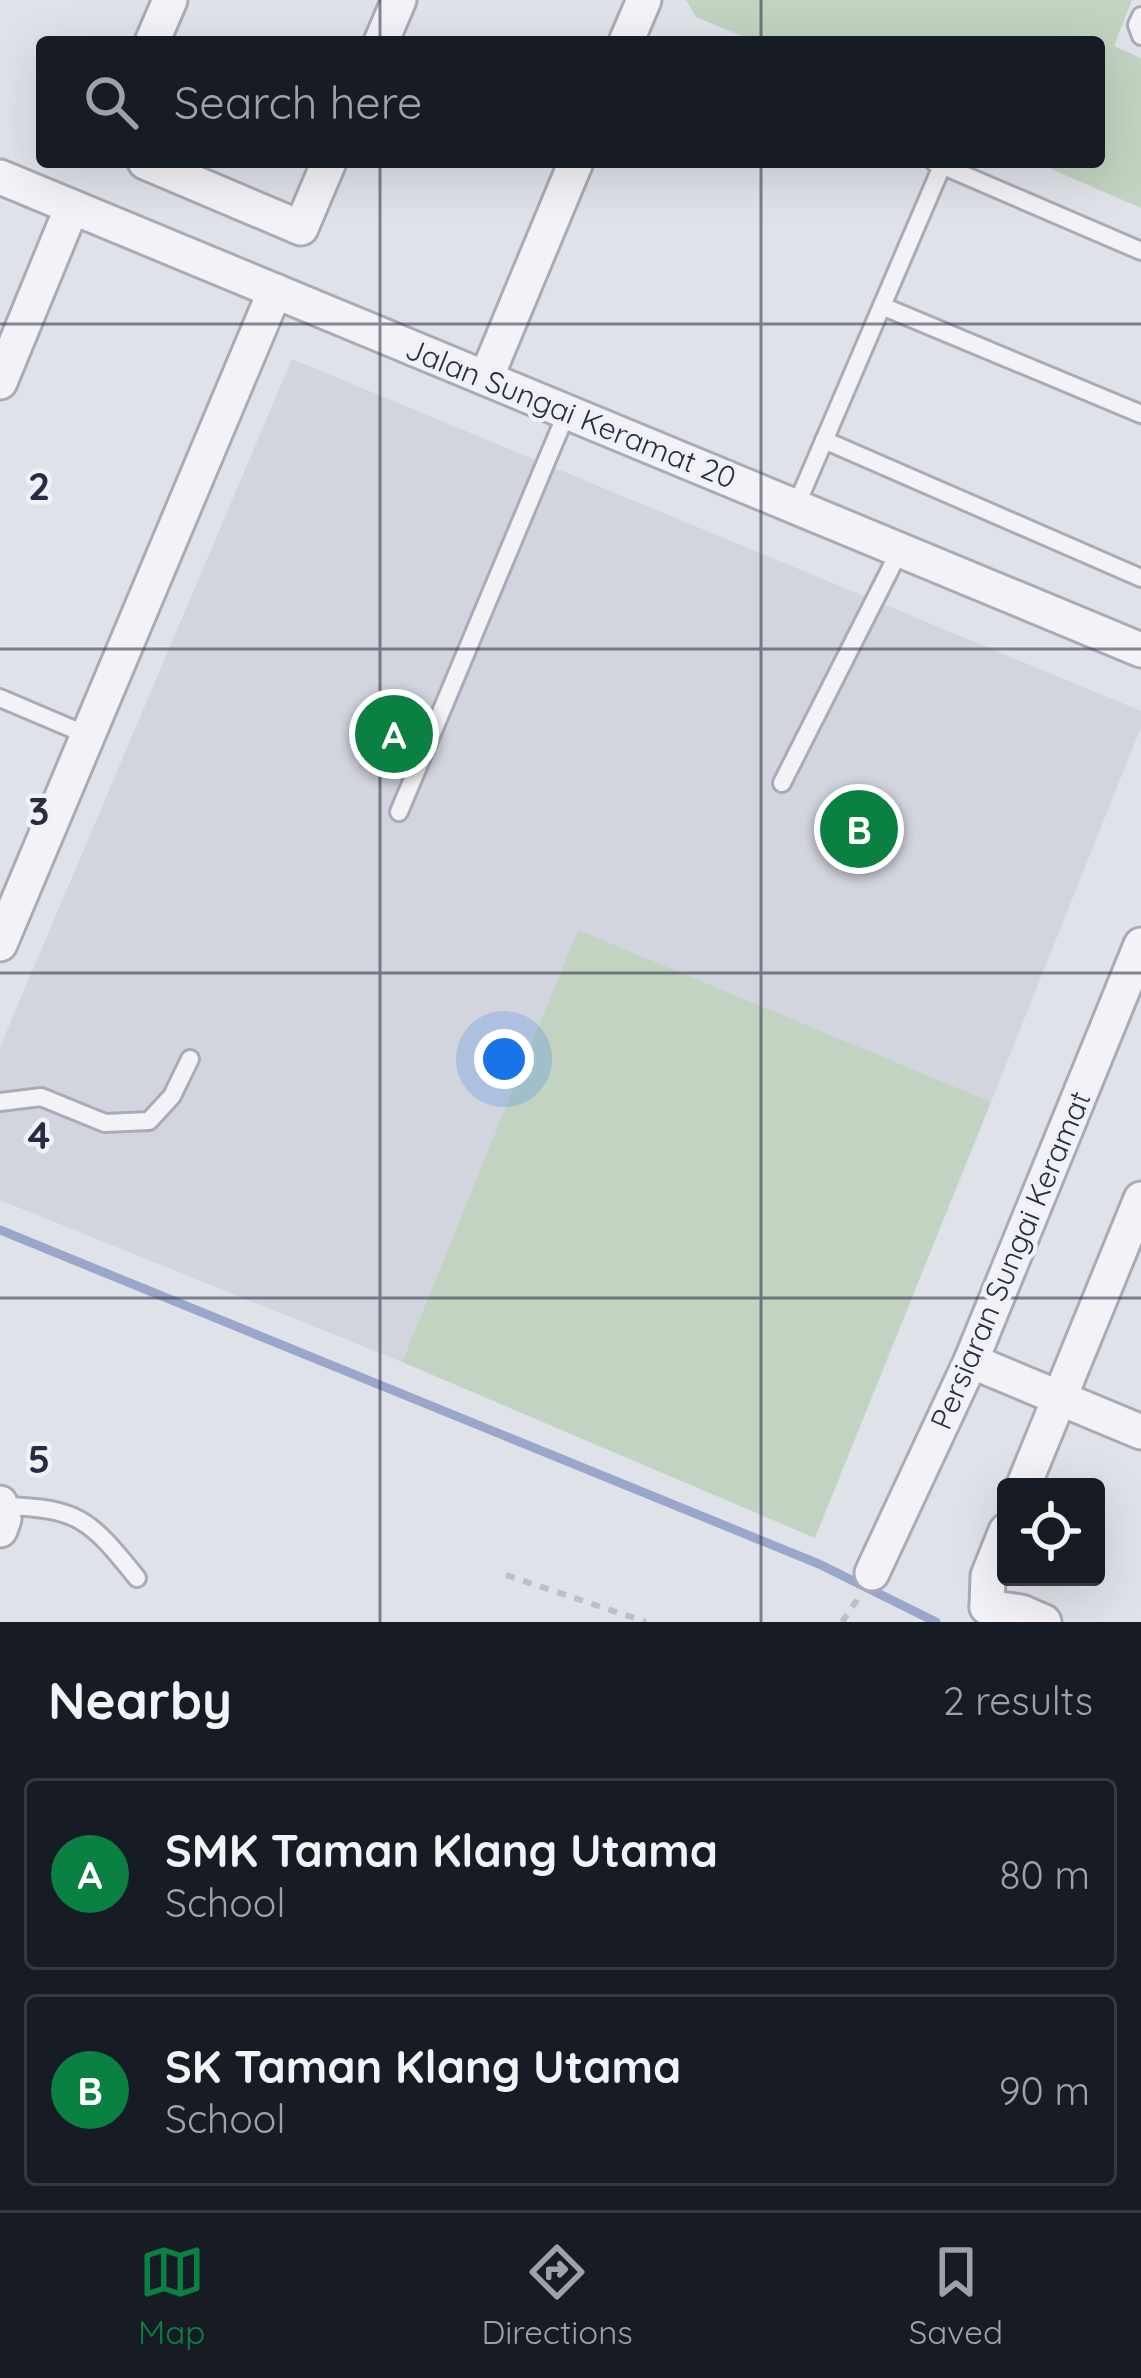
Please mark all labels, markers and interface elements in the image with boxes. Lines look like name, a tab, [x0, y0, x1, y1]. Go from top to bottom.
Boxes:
search box	[36, 36, 1105, 168]
icon: search	[78, 69, 144, 135]
text: Search here	[174, 74, 422, 130]
street label: Jalan Sungai Keramat 20	[400, 329, 742, 497]
text: 2	[28, 461, 50, 510]
pin: A	[355, 689, 433, 779]
pin: B	[820, 784, 898, 874]
text: 3	[29, 786, 49, 835]
your location	[474, 1029, 534, 1089]
street label: Persiaran Sungai Keramat	[921, 1085, 1099, 1435]
text: 4	[28, 1110, 50, 1159]
text: 5	[28, 1434, 50, 1483]
map controls	[997, 1478, 1105, 1586]
button: locate	[997, 1478, 1105, 1586]
text: Nearby	[48, 1668, 232, 1732]
text: 2 results	[943, 1676, 1093, 1725]
text: SMK Taman Klang Utama	[165, 1822, 718, 1878]
text: A	[78, 1850, 102, 1899]
text: 80 m	[1000, 1850, 1090, 1899]
text: School	[165, 1878, 285, 1927]
text: SK Taman Klang Utama	[165, 2038, 681, 2094]
text: B	[77, 2066, 103, 2115]
text: 90 m	[999, 2066, 1090, 2115]
text: School	[165, 2094, 285, 2143]
tab: Map	[138, 2239, 205, 2352]
tab: Directions	[481, 2239, 633, 2352]
tab: Saved	[909, 2239, 1003, 2352]

